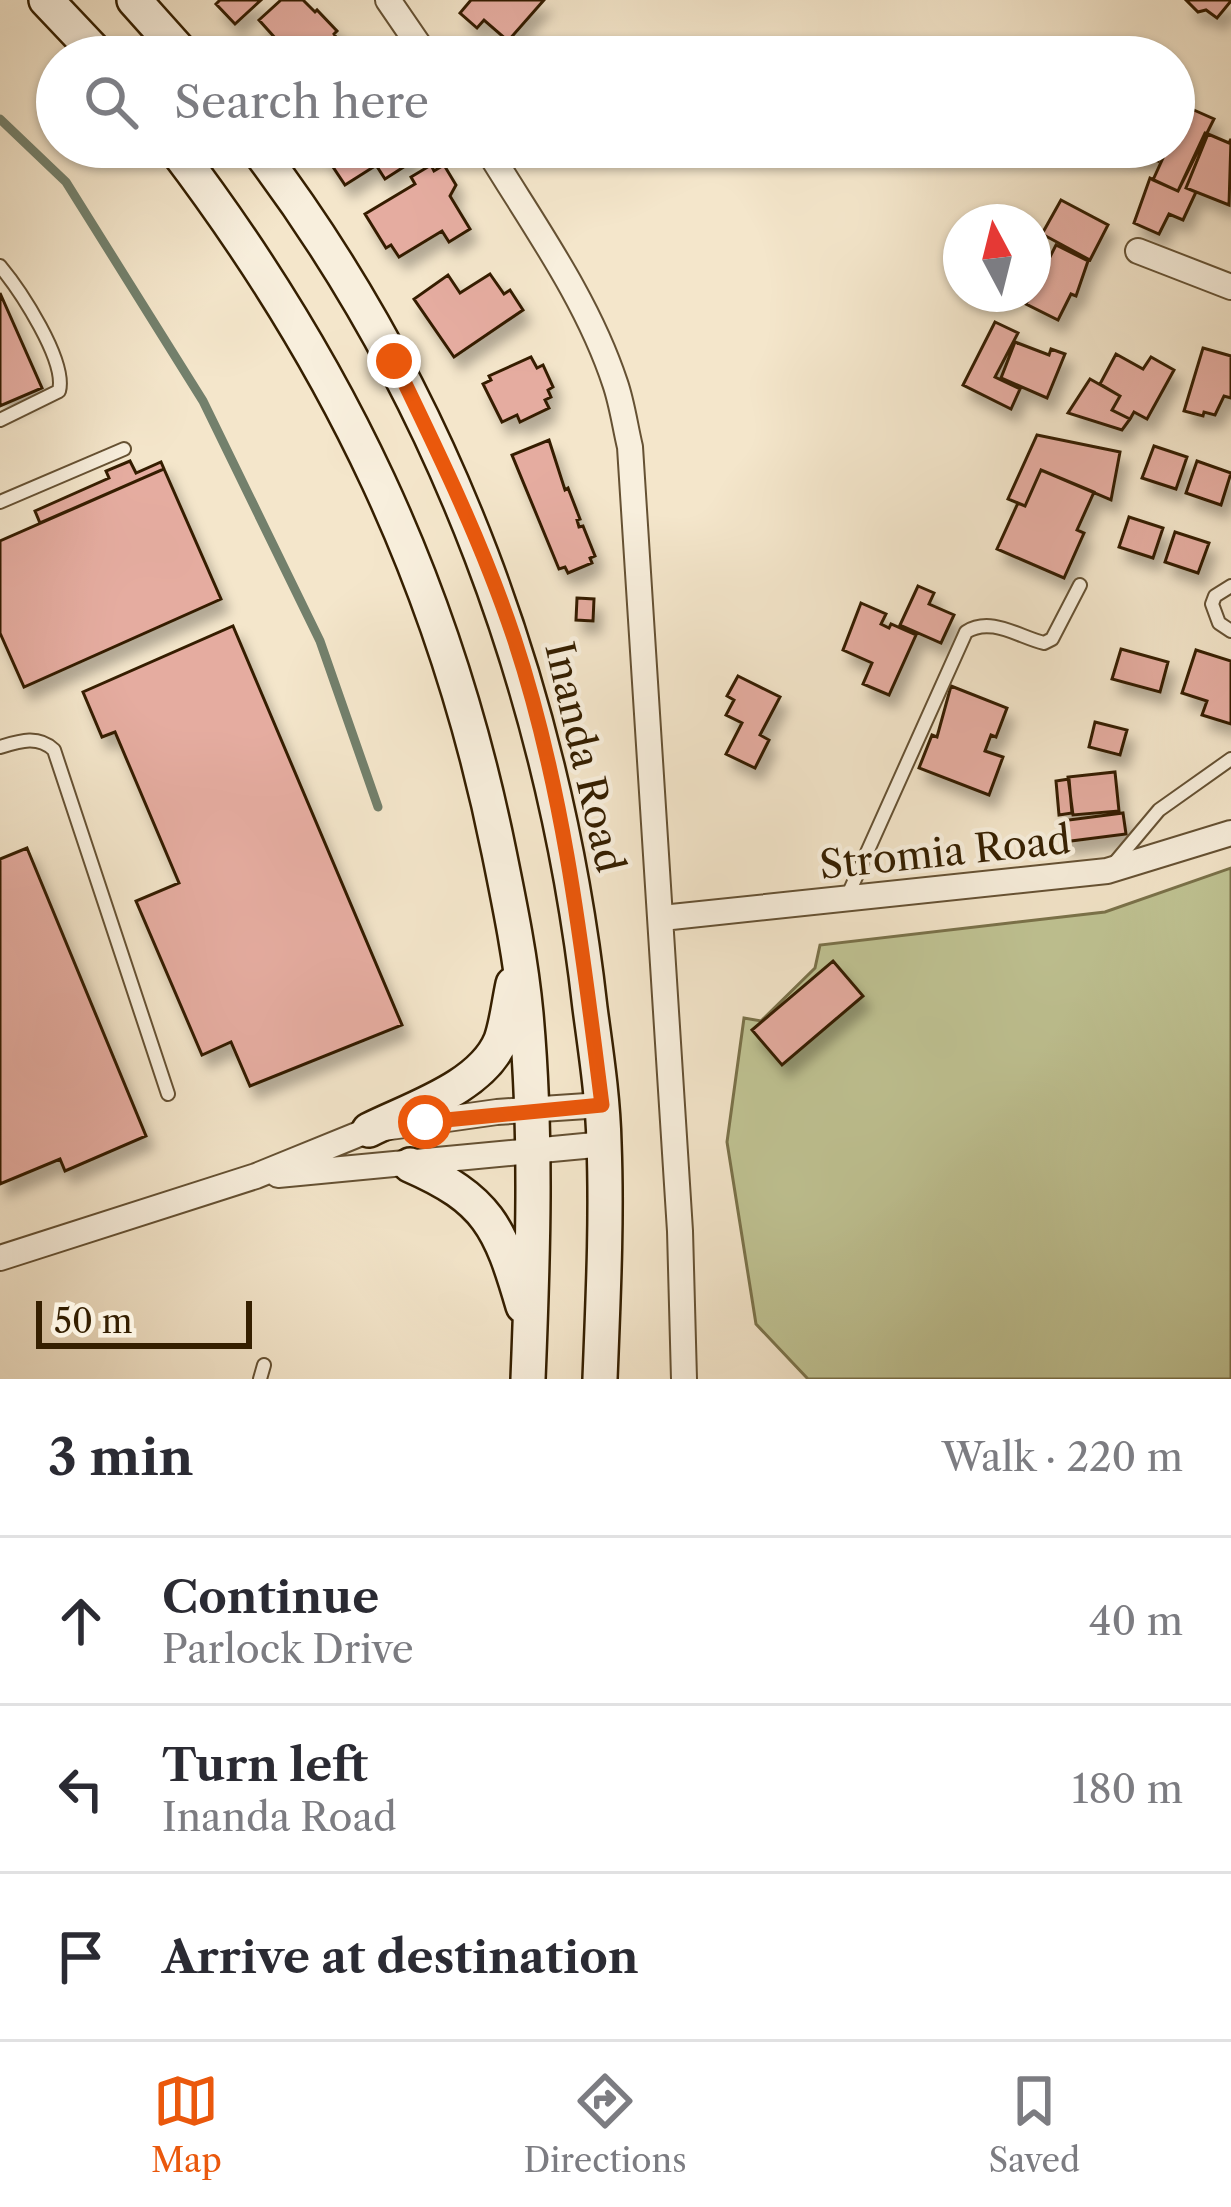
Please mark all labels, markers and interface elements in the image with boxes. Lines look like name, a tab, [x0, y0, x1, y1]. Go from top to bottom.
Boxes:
search box	[36, 36, 1195, 168]
icon: search	[78, 69, 144, 135]
text: Search here	[174, 74, 429, 130]
north arrow	[943, 204, 1051, 312]
route end	[367, 334, 421, 388]
street label: Inanda Road	[535, 637, 635, 877]
street label: Stromia Road	[817, 815, 1073, 889]
route start	[398, 1095, 452, 1149]
scale bar	[36, 1295, 252, 1348]
text: 50 m	[54, 1301, 132, 1342]
text: 3 min	[48, 1426, 194, 1488]
text: Walk · 220 m	[942, 1433, 1183, 1481]
text: Continue	[162, 1569, 379, 1625]
icon: ahead	[48, 1588, 114, 1654]
text: 40 m	[1089, 1597, 1183, 1645]
text: Parlock Drive	[162, 1625, 414, 1673]
text: Turn left	[162, 1737, 368, 1793]
icon: left	[48, 1756, 114, 1822]
text: 180 m	[1072, 1765, 1183, 1813]
text: Inanda Road	[162, 1793, 397, 1841]
icon: arrive	[48, 1924, 114, 1990]
text: Arrive at destination	[162, 1929, 639, 1985]
tab: Map	[151, 2068, 222, 2181]
tab: Directions	[524, 2068, 687, 2181]
tab: Saved	[988, 2068, 1080, 2181]

